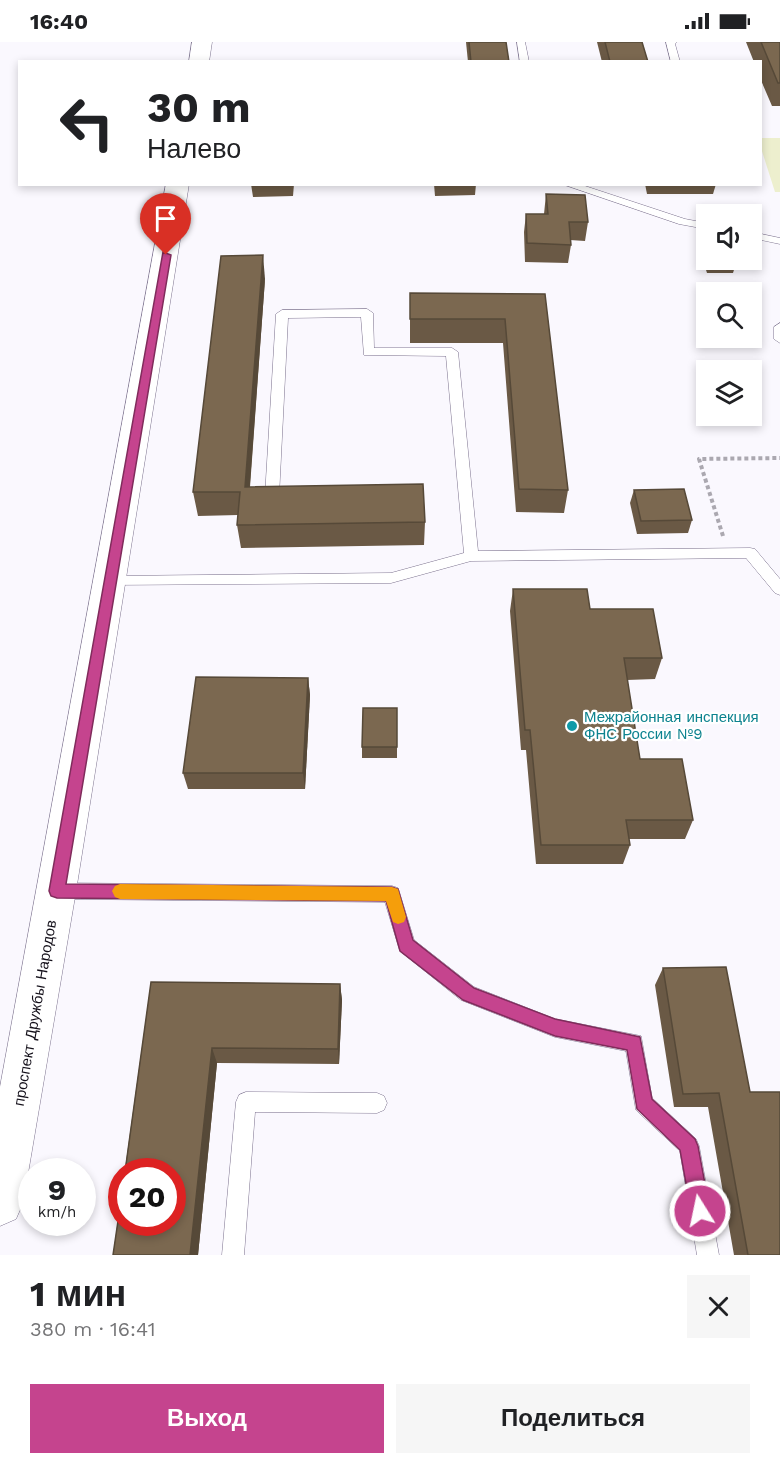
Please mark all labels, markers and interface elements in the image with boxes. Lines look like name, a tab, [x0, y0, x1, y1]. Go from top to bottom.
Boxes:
text: 16:40	[30, 9, 88, 34]
text: 30 m	[147, 83, 251, 132]
icon: left	[48, 84, 126, 162]
text: Налево	[147, 133, 241, 165]
pin	[140, 193, 191, 255]
icon: arrive	[149, 202, 182, 235]
map controls	[696, 204, 762, 426]
button: sound	[696, 204, 762, 270]
button: search	[696, 282, 762, 348]
button: layers	[696, 360, 762, 426]
place label: Межрайонная инспекция ФНС России №9	[584, 708, 759, 743]
marker: Межрайонная инспекция ФНС России №9	[565, 719, 579, 733]
street label: проспект Дружбы Народов	[10, 918, 60, 1108]
speed limit sign: 20	[108, 1158, 186, 1236]
text: 9	[48, 1172, 66, 1207]
position arrow	[668, 1179, 732, 1243]
text: km/h	[38, 1203, 76, 1221]
text: 1 мин	[30, 1273, 126, 1315]
button: close	[687, 1275, 750, 1338]
text: 380 m · 16:41	[30, 1317, 156, 1341]
button: Выход	[30, 1384, 384, 1453]
button: Поделиться	[396, 1384, 750, 1453]

